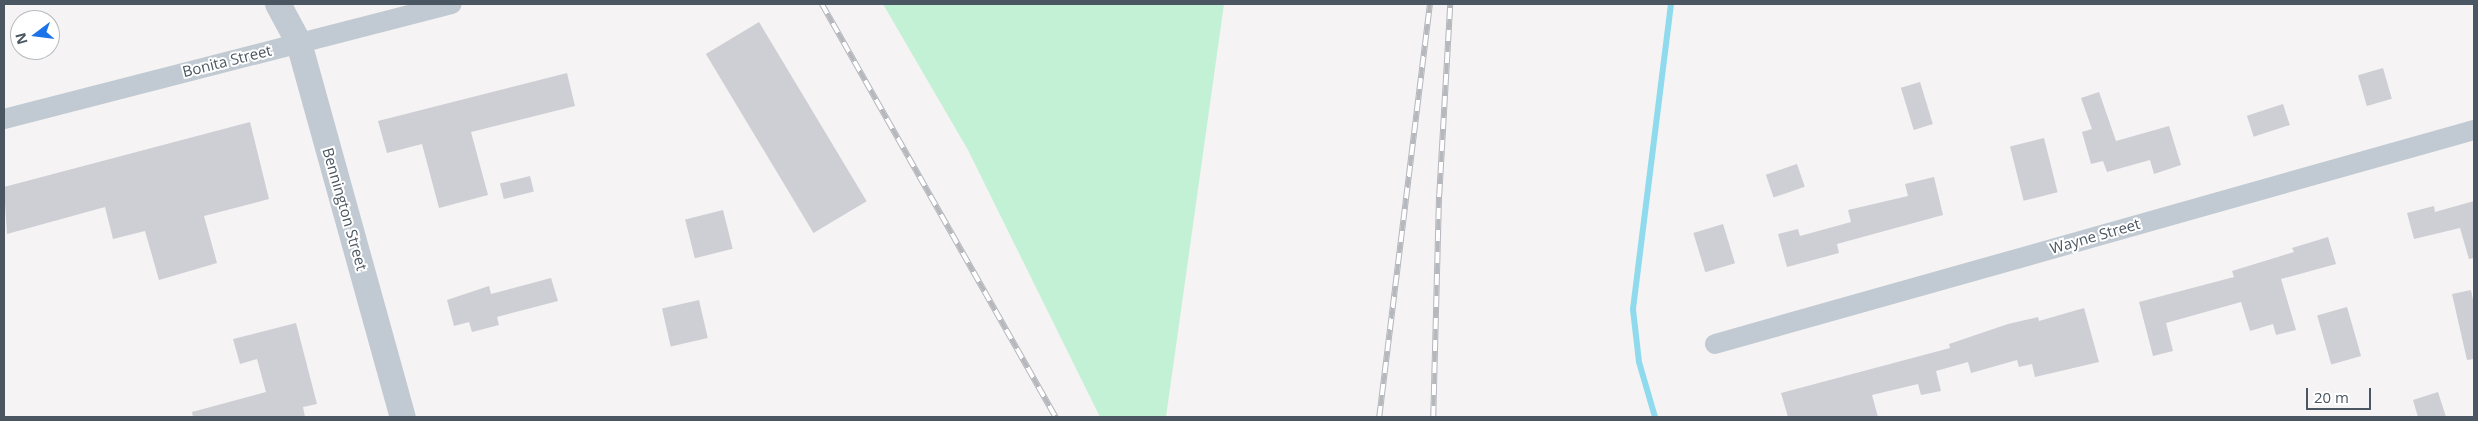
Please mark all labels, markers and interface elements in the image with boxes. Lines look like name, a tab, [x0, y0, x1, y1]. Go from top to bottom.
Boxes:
north arrow	[10, 10, 60, 60]
text: N	[10, 31, 32, 47]
street label: Bonita Street	[181, 41, 273, 81]
street label: Bennington Street	[319, 145, 371, 273]
street label: Wayne Street	[2048, 215, 2142, 257]
scale bar	[2308, 378, 2373, 410]
text: 20 m	[2314, 387, 2349, 407]

